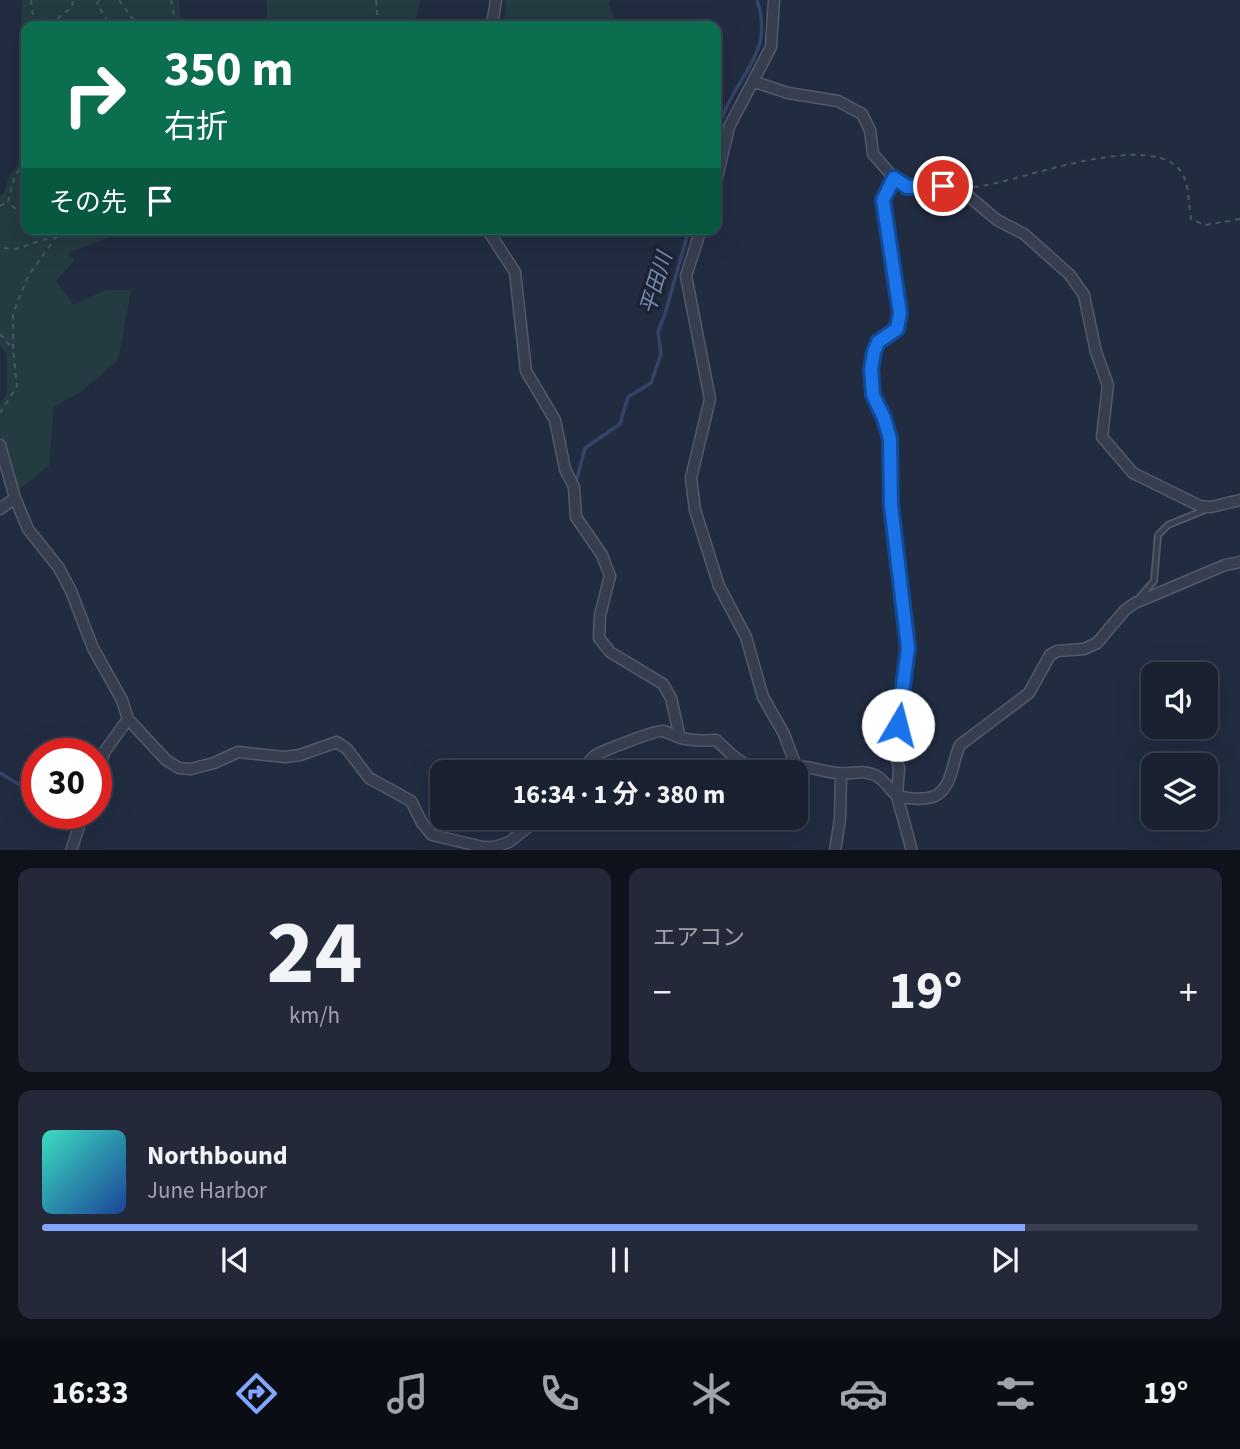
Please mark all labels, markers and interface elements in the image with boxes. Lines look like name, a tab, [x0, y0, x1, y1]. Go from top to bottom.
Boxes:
text: 350 m	[164, 35, 293, 105]
icon: right	[49, 49, 140, 140]
text: 右折	[164, 104, 228, 150]
pin	[913, 156, 973, 216]
icon: arrive	[924, 167, 962, 205]
icon: arrive	[141, 182, 179, 220]
text: その先	[49, 184, 127, 221]
water label: 平田川	[632, 247, 680, 318]
map controls	[1141, 662, 1218, 830]
button: sound	[1141, 662, 1218, 739]
position arrow	[861, 688, 935, 762]
speed limit sign: 30	[21, 738, 112, 829]
button: layers	[1141, 753, 1218, 830]
text: 16:34 · 1 分 · 380 m	[513, 776, 725, 813]
text: 24	[266, 889, 363, 1018]
text: エアコン	[653, 921, 745, 954]
text: 19°	[889, 955, 962, 1029]
text: −	[653, 966, 672, 1020]
text: +	[1179, 966, 1198, 1020]
text: km/h	[289, 999, 340, 1032]
text: Northbound	[147, 1137, 288, 1174]
text: June Harbor	[147, 1174, 267, 1207]
icon: previous	[216, 1241, 254, 1279]
icon: pause	[601, 1241, 639, 1279]
icon: next	[986, 1241, 1024, 1279]
icon: directions	[232, 1369, 281, 1418]
icon: music	[383, 1369, 432, 1418]
icon: phone	[535, 1369, 584, 1418]
icon: climate	[687, 1369, 736, 1418]
icon: car	[839, 1369, 888, 1418]
icon: filters	[991, 1369, 1040, 1418]
text: 16:33	[51, 1370, 129, 1416]
text: 19°	[1143, 1370, 1188, 1416]

